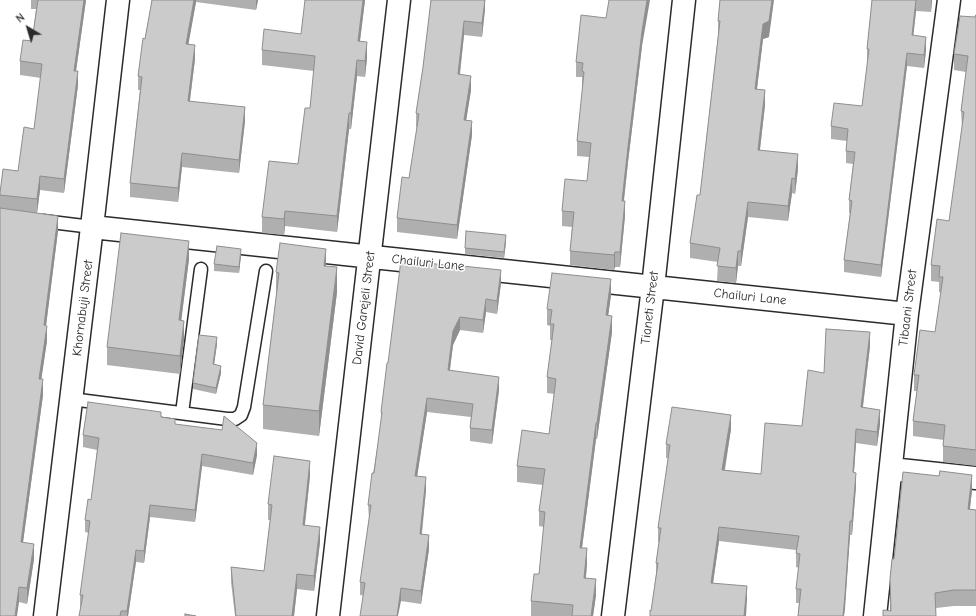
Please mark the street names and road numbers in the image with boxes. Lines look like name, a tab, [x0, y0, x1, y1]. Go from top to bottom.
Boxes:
street label: David Garejeli Street	[349, 250, 379, 366]
street label: Chailuri Lane	[391, 251, 465, 275]
street label: Khornabuji Street	[69, 259, 97, 357]
street label: Tibaani Street	[896, 269, 920, 347]
street label: Tianeti Street	[638, 270, 662, 346]
street label: Chailuri Lane	[713, 285, 787, 309]

